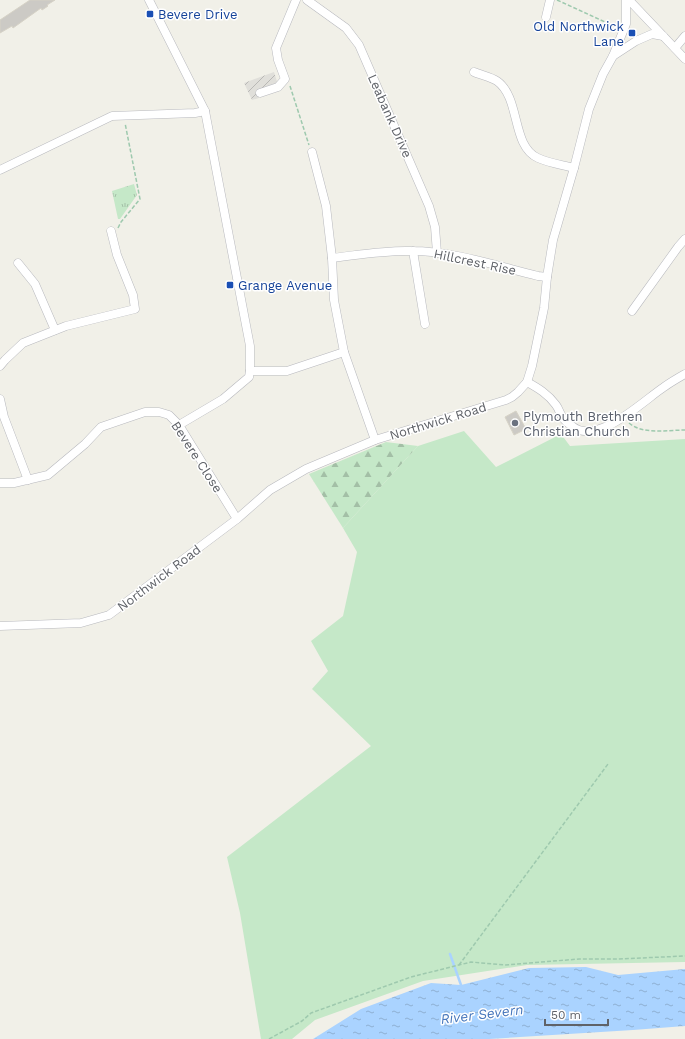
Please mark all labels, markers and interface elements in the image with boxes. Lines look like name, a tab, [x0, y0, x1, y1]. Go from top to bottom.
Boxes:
place label: Bevere Drive	[158, 7, 237, 22]
marker: Bevere Drive	[145, 9, 155, 19]
place label: Old Northwick Lane	[533, 19, 625, 49]
marker: Old Northwick Lane	[627, 28, 637, 38]
street label: Leabank Drive	[365, 72, 415, 160]
street label: Hillcrest Rise	[432, 246, 518, 278]
place label: Grange Avenue	[238, 278, 332, 293]
marker: Grange Avenue	[225, 280, 235, 290]
street label: Northwick Road	[388, 399, 488, 443]
place label: Plymouth Brethren Christian Church	[523, 409, 642, 439]
street label: Bevere Close	[168, 418, 226, 496]
marker: Plymouth Brethren Christian Church	[510, 418, 520, 428]
street label: Northwick Road	[114, 542, 204, 614]
water label: River Severn	[440, 1001, 524, 1027]
scale bar	[545, 1001, 608, 1027]
text: 50 m	[551, 1008, 581, 1022]

